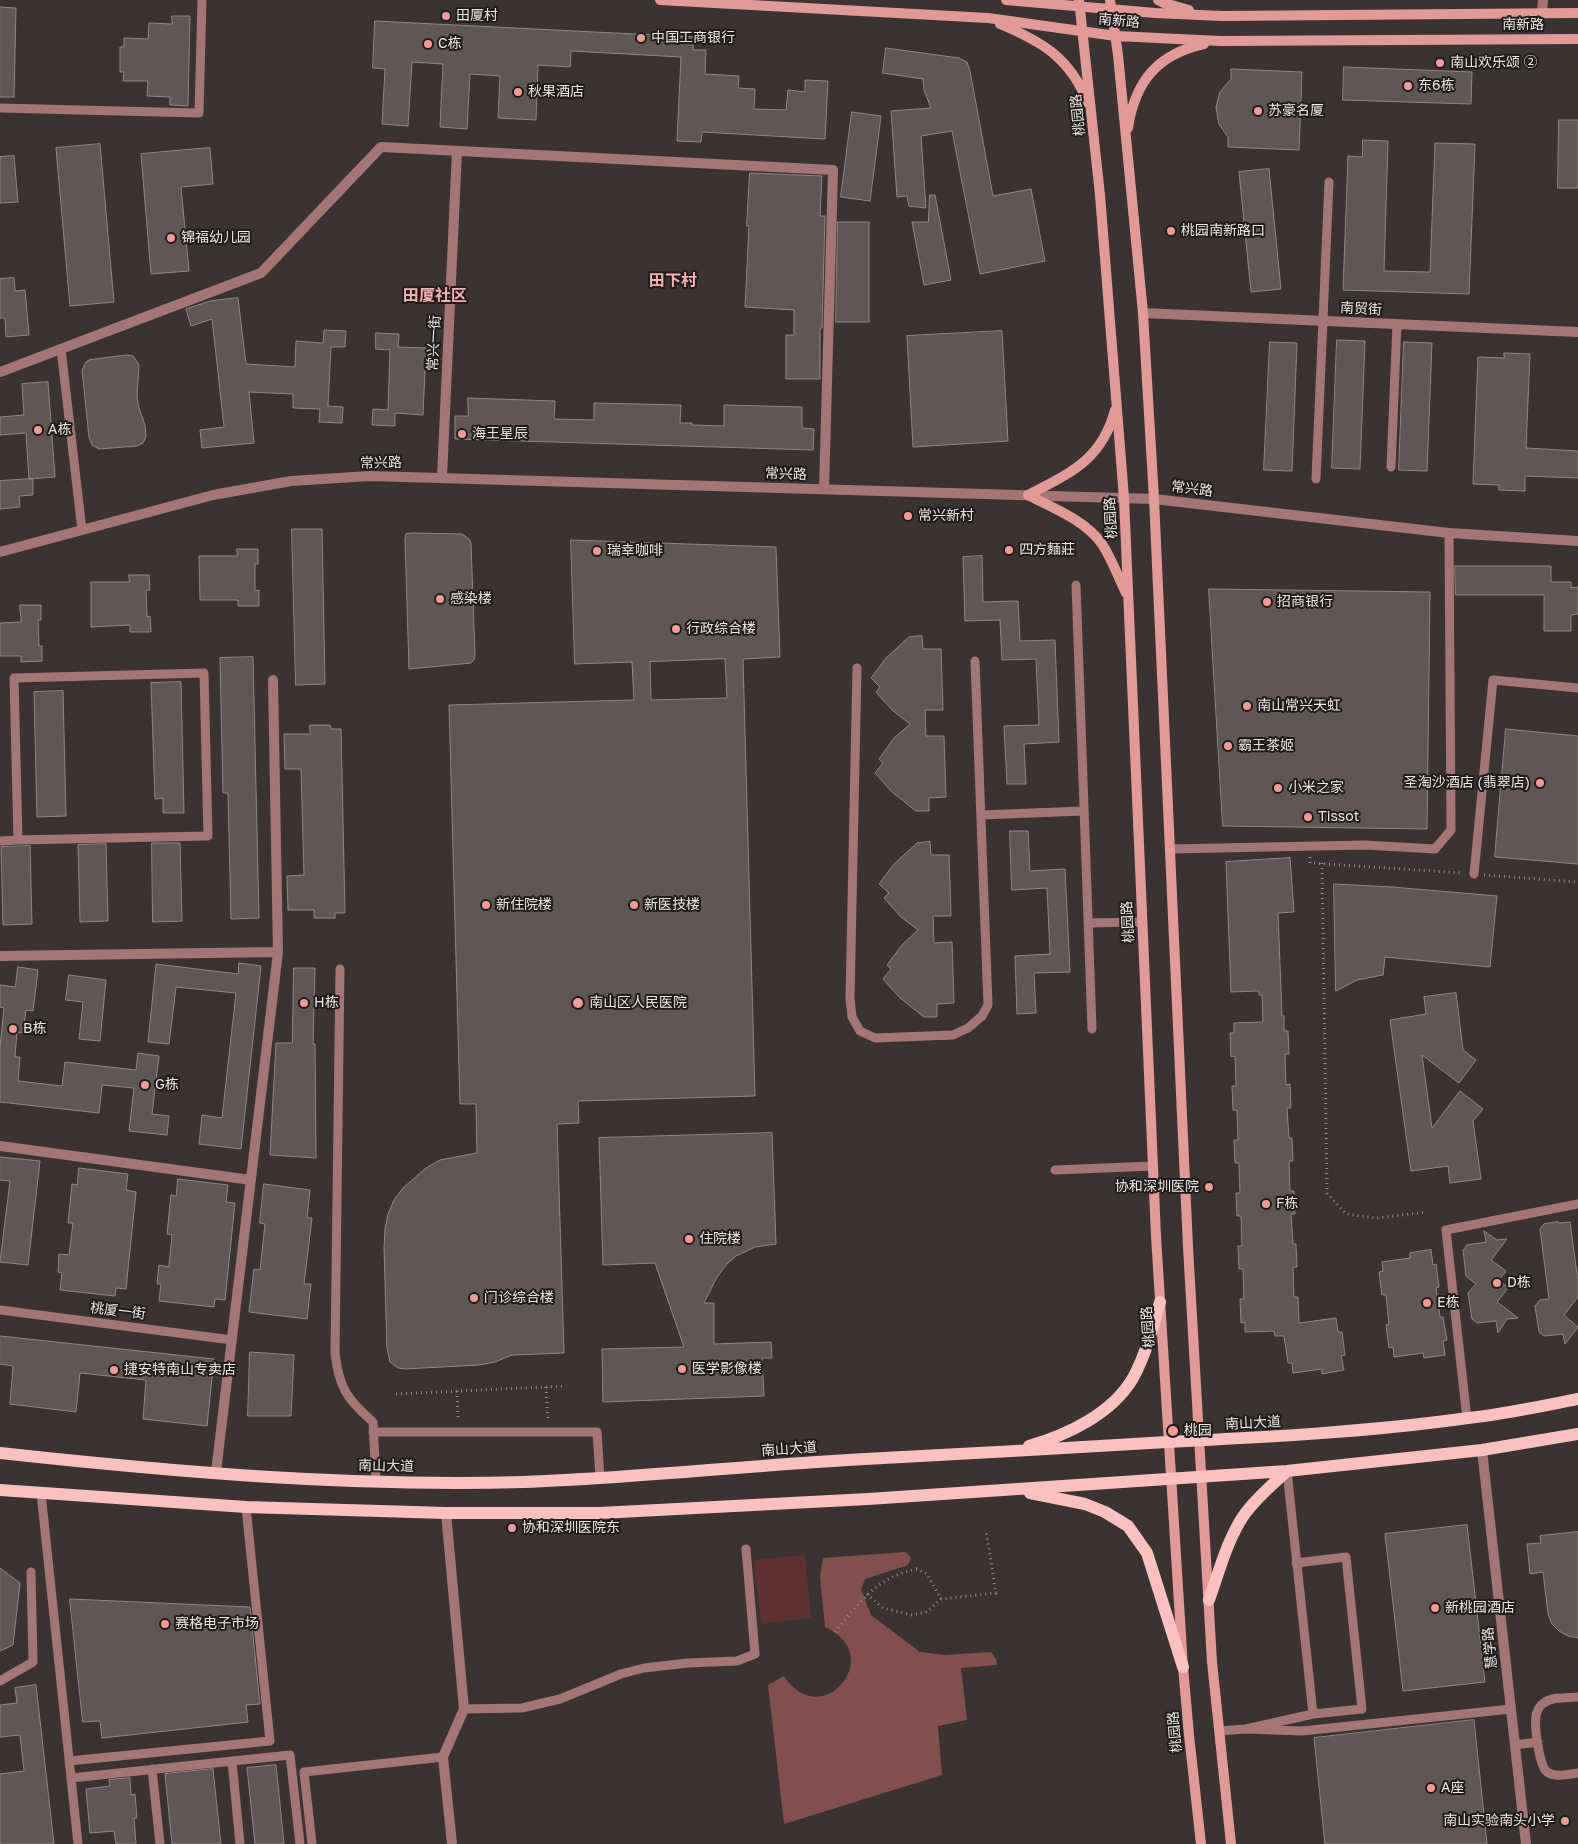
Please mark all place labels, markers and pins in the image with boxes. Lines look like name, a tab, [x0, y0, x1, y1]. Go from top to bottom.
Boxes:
place label: 田厦村	[456, 8, 498, 24]
marker: 田厦村	[440, 10, 452, 22]
place label: 中国工商银行	[651, 30, 735, 46]
marker: 中国工商银行	[635, 32, 647, 44]
place label: C栋	[438, 36, 462, 52]
marker: C栋	[422, 38, 434, 50]
place label: 南山欢乐颂 ②	[1450, 55, 1537, 71]
marker: 南山欢乐颂 ②	[1434, 57, 1446, 69]
place label: 东6栋	[1418, 78, 1454, 94]
marker: 东6栋	[1402, 80, 1414, 92]
place label: 秋果酒店	[528, 84, 584, 100]
marker: 秋果酒店	[512, 86, 524, 98]
place label: 苏豪名厦	[1268, 103, 1324, 119]
marker: 苏豪名厦	[1252, 105, 1264, 117]
place label: 桃园南新路口	[1181, 223, 1265, 239]
marker: 桃园南新路口	[1165, 225, 1177, 237]
place label: 锦福幼儿园	[181, 230, 251, 246]
marker: 锦福幼儿园	[165, 232, 177, 244]
place label: A栋	[48, 422, 71, 438]
marker: A栋	[32, 424, 44, 436]
place label: 海王星辰	[472, 426, 528, 442]
marker: 海王星辰	[456, 428, 468, 440]
place label: 常兴新村	[918, 508, 974, 524]
marker: 常兴新村	[902, 510, 914, 522]
place label: 四方麵莊	[1019, 542, 1075, 558]
place label: 瑞幸咖啡	[607, 543, 663, 559]
marker: 四方麵莊	[1003, 544, 1015, 556]
marker: 瑞幸咖啡	[591, 545, 603, 557]
place label: 感染楼	[450, 591, 492, 607]
marker: 感染楼	[434, 593, 446, 605]
place label: 招商银行	[1277, 594, 1333, 610]
marker: 招商银行	[1261, 596, 1273, 608]
place label: 行政综合楼	[686, 621, 756, 637]
marker: 行政综合楼	[670, 623, 682, 635]
place label: 南山常兴天虹	[1257, 698, 1341, 714]
marker: 南山常兴天虹	[1241, 700, 1253, 712]
place label: 霸王茶姬	[1238, 738, 1294, 754]
marker: 霸王茶姬	[1222, 740, 1234, 752]
place label: 圣淘沙酒店 (翡翠店)	[1404, 775, 1530, 791]
marker: 圣淘沙酒店 (翡翠店)	[1534, 777, 1546, 789]
place label: 小米之家	[1288, 780, 1344, 796]
marker: 小米之家	[1272, 782, 1284, 794]
place label: Tissot	[1318, 809, 1359, 825]
marker: Tissot	[1302, 811, 1314, 823]
place label: 新住院楼	[496, 897, 552, 913]
place label: 新医技楼	[644, 897, 700, 913]
marker: 新住院楼	[480, 899, 492, 911]
marker: 新医技楼	[628, 899, 640, 911]
place label: H栋	[314, 995, 339, 1011]
place label: 南山区人民医院	[589, 995, 687, 1011]
marker: 南山区人民医院	[571, 996, 585, 1010]
marker: H栋	[298, 997, 310, 1009]
place label: B栋	[23, 1021, 46, 1037]
marker: B栋	[7, 1023, 19, 1035]
place label: G栋	[155, 1077, 179, 1093]
marker: G栋	[139, 1079, 151, 1091]
place label: 协和深圳医院	[1115, 1179, 1199, 1195]
marker: 协和深圳医院	[1203, 1181, 1215, 1193]
place label: F栋	[1276, 1196, 1298, 1212]
marker: F栋	[1260, 1198, 1272, 1210]
place label: 住院楼	[699, 1231, 741, 1247]
marker: 住院楼	[683, 1233, 695, 1245]
place label: D栋	[1507, 1275, 1531, 1291]
marker: D栋	[1491, 1277, 1503, 1289]
place label: 门诊综合楼	[484, 1290, 554, 1306]
marker: 门诊综合楼	[468, 1292, 480, 1304]
place label: E栋	[1437, 1295, 1460, 1311]
marker: E栋	[1421, 1297, 1433, 1309]
place label: 医学影像楼	[692, 1361, 762, 1377]
place label: 捷安特南山专卖店	[124, 1362, 236, 1378]
marker: 医学影像楼	[676, 1363, 688, 1375]
marker: 捷安特南山专卖店	[108, 1364, 120, 1376]
place label: 桃园	[1184, 1423, 1212, 1439]
marker: 桃园	[1166, 1424, 1180, 1438]
place label: 协和深圳医院东	[522, 1520, 620, 1536]
marker: 协和深圳医院东	[506, 1522, 518, 1534]
place label: 新桃园酒店	[1445, 1600, 1515, 1616]
marker: 新桃园酒店	[1429, 1602, 1441, 1614]
place label: 赛格电子市场	[175, 1616, 259, 1632]
marker: 赛格电子市场	[159, 1618, 171, 1630]
place label: A座	[1441, 1780, 1464, 1796]
marker: A座	[1425, 1782, 1437, 1794]
place label: 南山实验南头小学	[1443, 1813, 1555, 1829]
marker: 南山实验南头小学	[1559, 1815, 1571, 1827]

